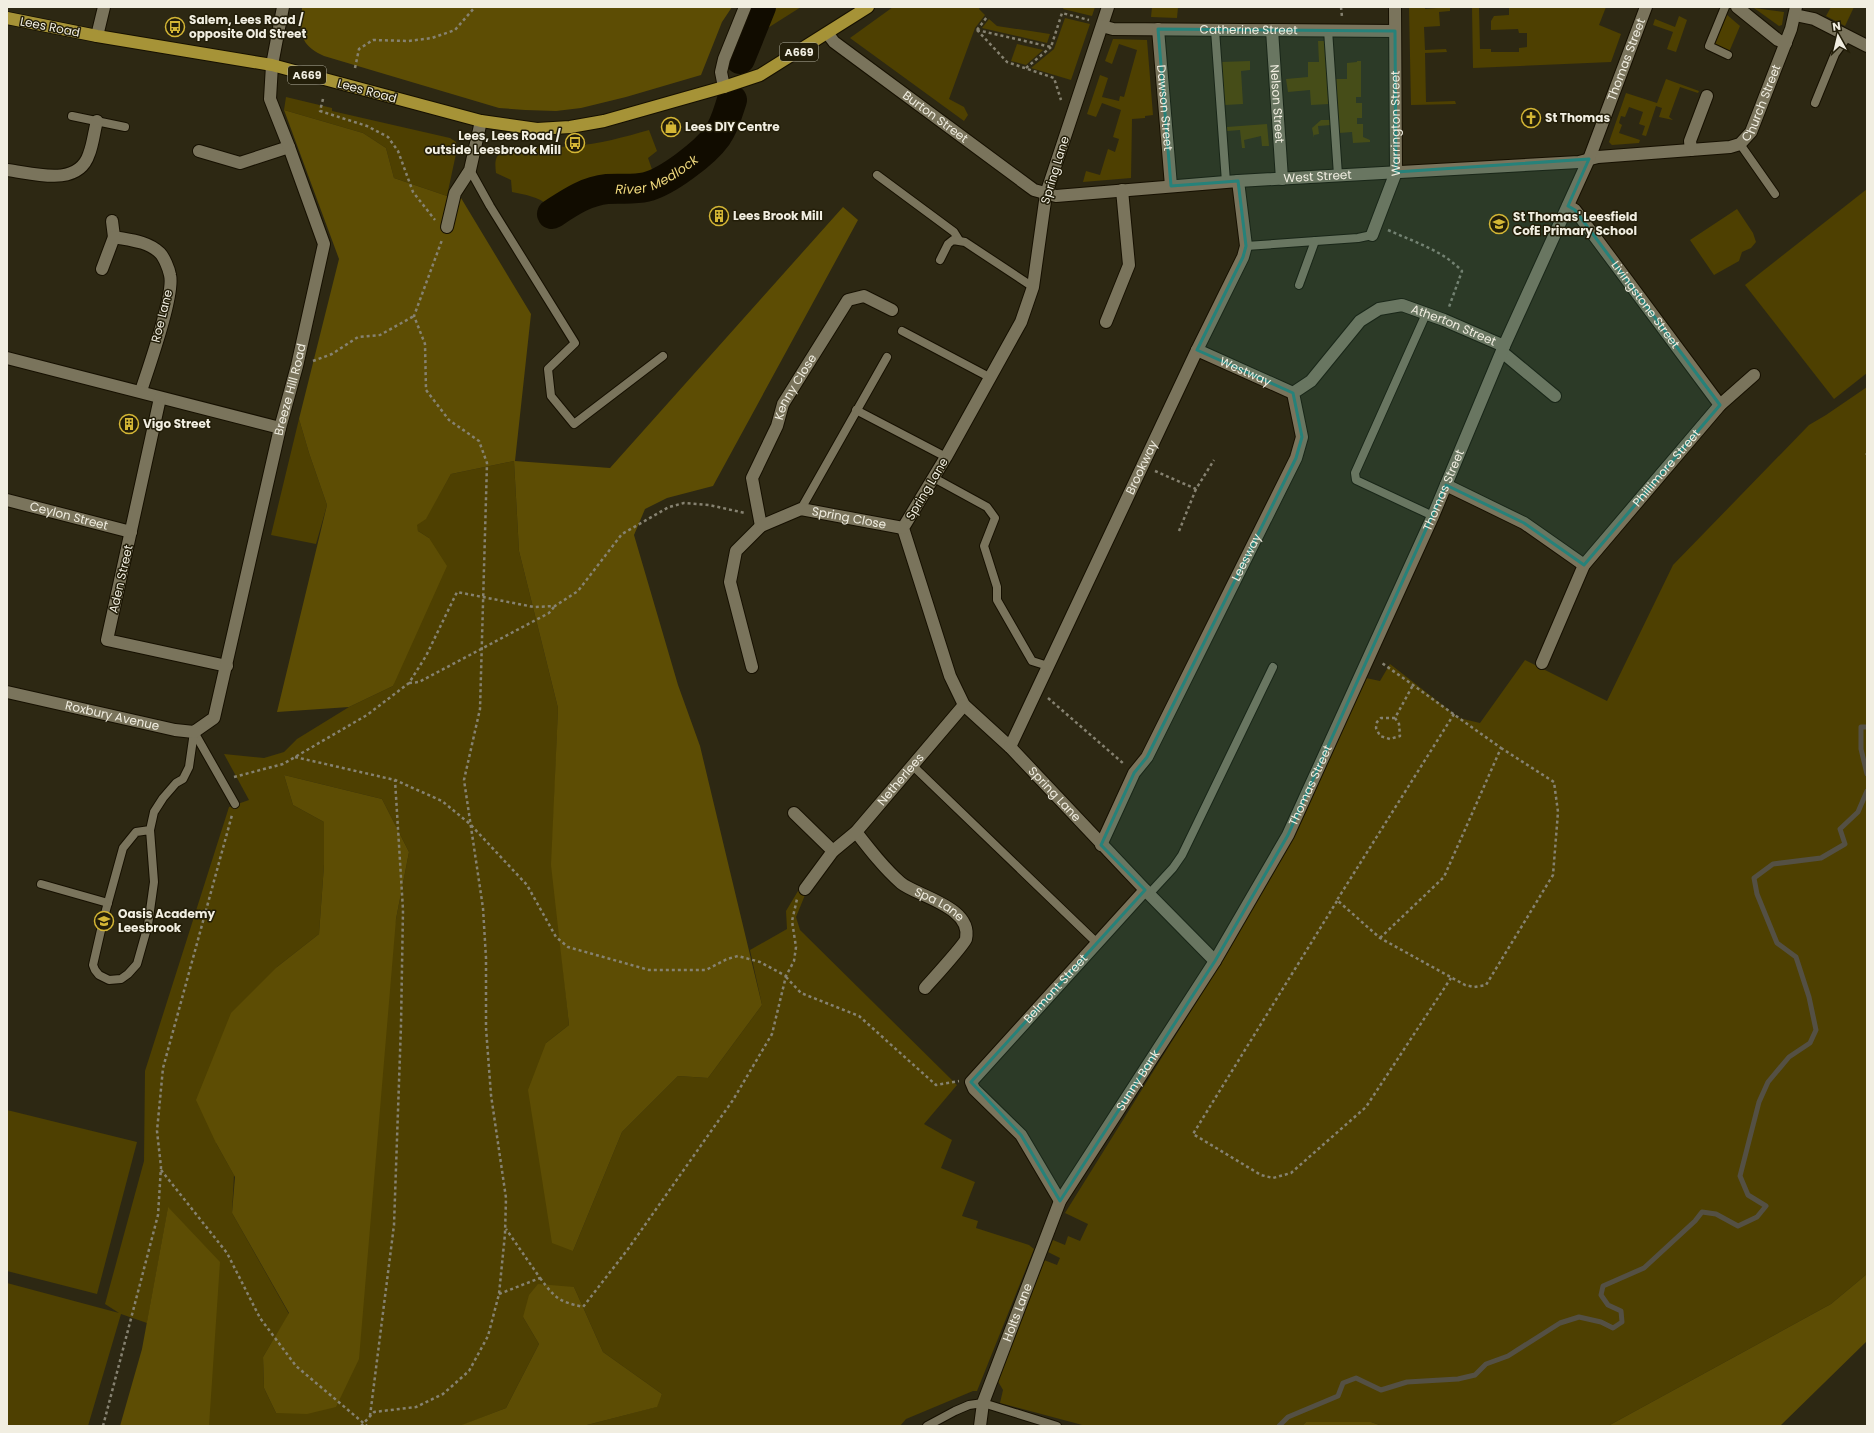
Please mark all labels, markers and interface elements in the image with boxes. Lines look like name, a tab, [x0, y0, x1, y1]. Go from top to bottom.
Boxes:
place label: Salem, Lees Road / opposite Old Street	[189, 11, 306, 42]
street label: Lees Road	[19, 12, 82, 41]
bus stop icon: Salem, Lees Road / opposite Old Street	[164, 16, 186, 38]
street label: Thomas Street	[1603, 16, 1649, 103]
north arrow	[1818, 16, 1858, 56]
text: N	[1831, 18, 1842, 35]
street label: Catherine Street	[1200, 21, 1298, 38]
road number: A669	[780, 43, 818, 61]
street label: Church Street	[1737, 62, 1784, 145]
street label: Dawson Street	[1153, 64, 1177, 151]
street label: Nelson Street	[1266, 64, 1289, 144]
road number: A669	[288, 66, 326, 84]
street label: Warrington Street	[1386, 71, 1404, 176]
street label: Lees Road	[336, 74, 399, 107]
street label: Burton Street	[899, 87, 972, 146]
church icon: St Thomas	[1520, 107, 1542, 129]
place label: St Thomas	[1545, 109, 1610, 126]
shop icon: Lees DIY Centre	[660, 116, 682, 138]
place label: Lees DIY Centre	[685, 118, 780, 135]
place label: Lees, Lees Road / outside Leesbrook Mill	[425, 127, 562, 158]
bus stop icon: Lees, Lees Road / outside Leesbrook Mill	[564, 132, 586, 154]
street label: Spring Lane	[1036, 134, 1073, 206]
water label: River Medlock	[615, 149, 703, 199]
street label: West Street	[1283, 166, 1352, 186]
building icon: Lees Brook Mill	[708, 205, 730, 227]
place label: Lees Brook Mill	[733, 207, 823, 224]
place label: St Thomas' Leesfield CofE Primary School	[1513, 208, 1638, 239]
school or university icon: St Thomas' Leesfield CofE Primary School	[1488, 213, 1510, 235]
street label: Livingstone Street	[1607, 257, 1684, 352]
street label: Roe Lane	[147, 288, 176, 344]
street label: Atherton Street	[1409, 300, 1499, 350]
street label: Breeze Hill Road	[270, 342, 310, 437]
street label: Kenny Close	[770, 350, 820, 422]
street label: Westway	[1217, 352, 1274, 390]
building icon: Vigo Street	[118, 413, 140, 435]
place label: Vigo Street	[143, 415, 211, 432]
street label: Phillimore Street	[1628, 425, 1704, 510]
street label: Brookway	[1121, 437, 1161, 497]
street label: Thomas Street	[1418, 447, 1468, 534]
street label: Spring Lane	[901, 454, 952, 523]
street label: Ceylon Street	[28, 497, 110, 534]
street label: Spring Close	[811, 502, 888, 533]
street label: Leesway	[1227, 530, 1265, 584]
street label: Aden Street	[104, 543, 137, 615]
street label: Roxbury Avenue	[64, 696, 161, 734]
street label: Thomas Street	[1284, 742, 1336, 828]
street label: Netherlees	[873, 749, 928, 809]
street label: Spring Lane	[1025, 762, 1085, 825]
street label: Spa Lane	[912, 883, 969, 925]
place label: Oasis Academy Leesbrook	[118, 905, 216, 936]
school or university icon: Oasis Academy Leesbrook	[93, 910, 115, 932]
street label: Belmont Street	[1019, 950, 1091, 1027]
street label: Sunny Bank	[1112, 1046, 1164, 1114]
street label: Holts Lane	[998, 1281, 1036, 1344]

